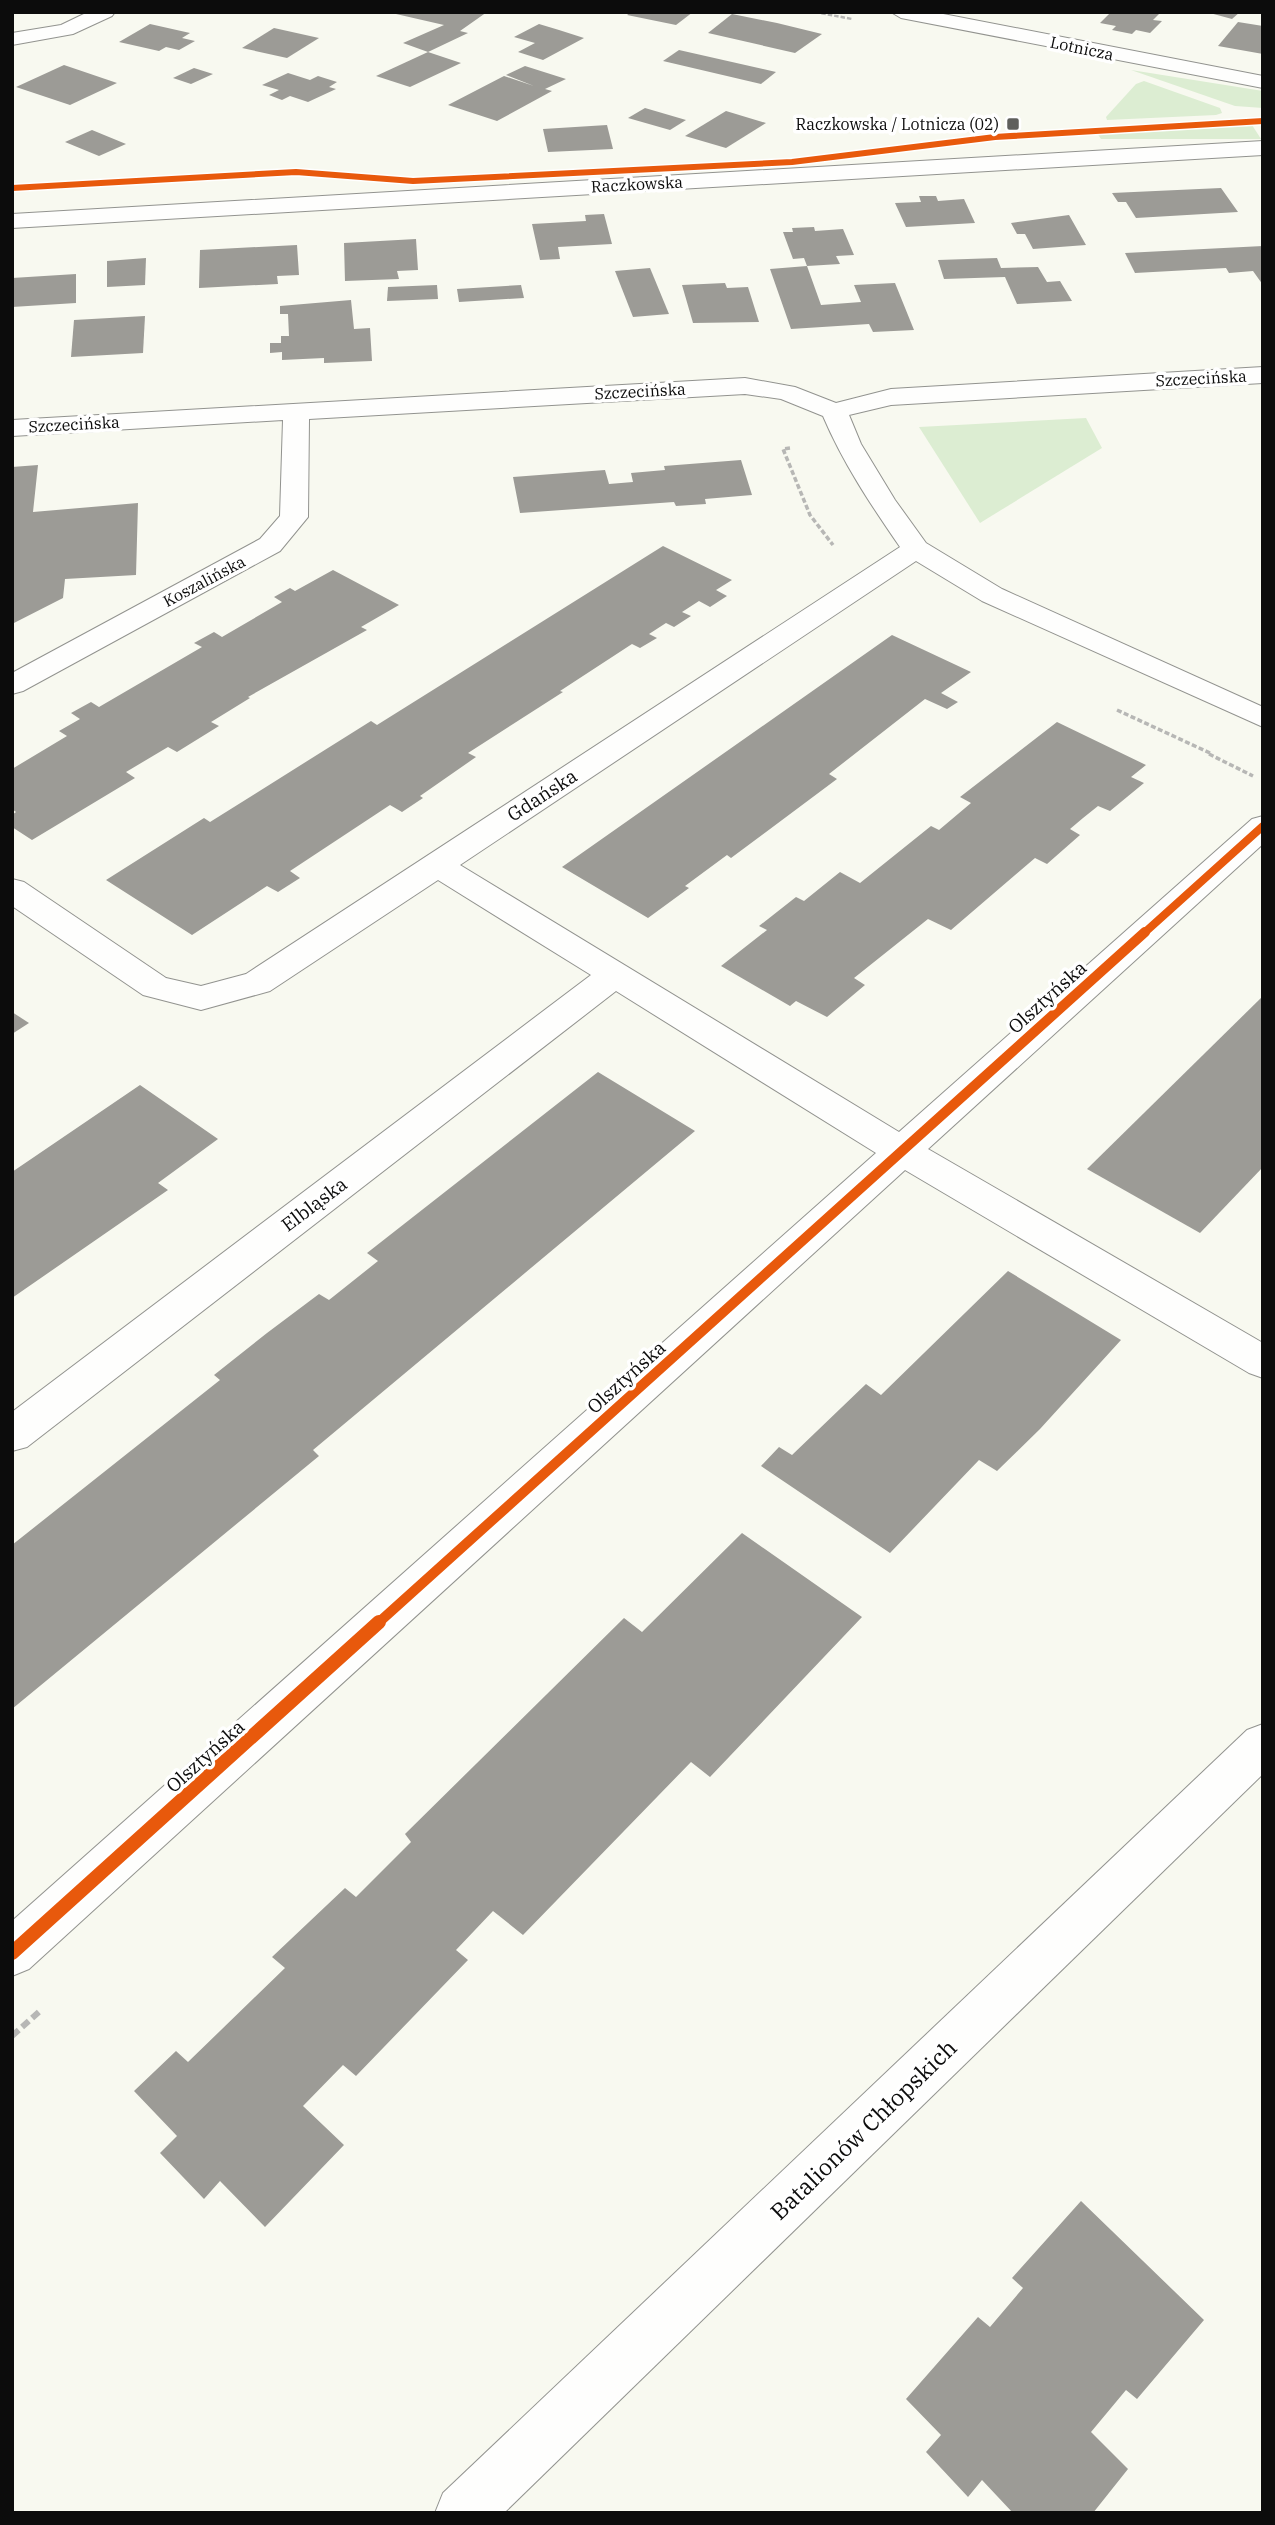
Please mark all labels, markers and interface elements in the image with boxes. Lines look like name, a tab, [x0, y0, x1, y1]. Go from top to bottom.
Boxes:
street label: Lotnicza	[1048, 32, 1116, 65]
place label: Raczkowska / Lotnicza (02)	[796, 114, 999, 134]
marker: Raczkowska / Lotnicza (02)	[1005, 116, 1021, 132]
street label: Raczkowska	[590, 172, 684, 196]
street label: Szczecińska	[1155, 366, 1247, 390]
street label: Szczecińska	[594, 379, 686, 403]
street label: Szczecińska	[28, 412, 120, 436]
street label: Koszalińska	[159, 551, 249, 611]
street label: Gdańska	[502, 764, 582, 826]
street label: Olsztyńska	[1003, 955, 1091, 1039]
street label: Elbląska	[276, 1172, 352, 1236]
street label: Olsztyńska	[582, 1335, 670, 1419]
street label: Olsztyńska	[161, 1714, 249, 1798]
street label: Batalionów Chłopskich	[763, 2032, 963, 2226]

